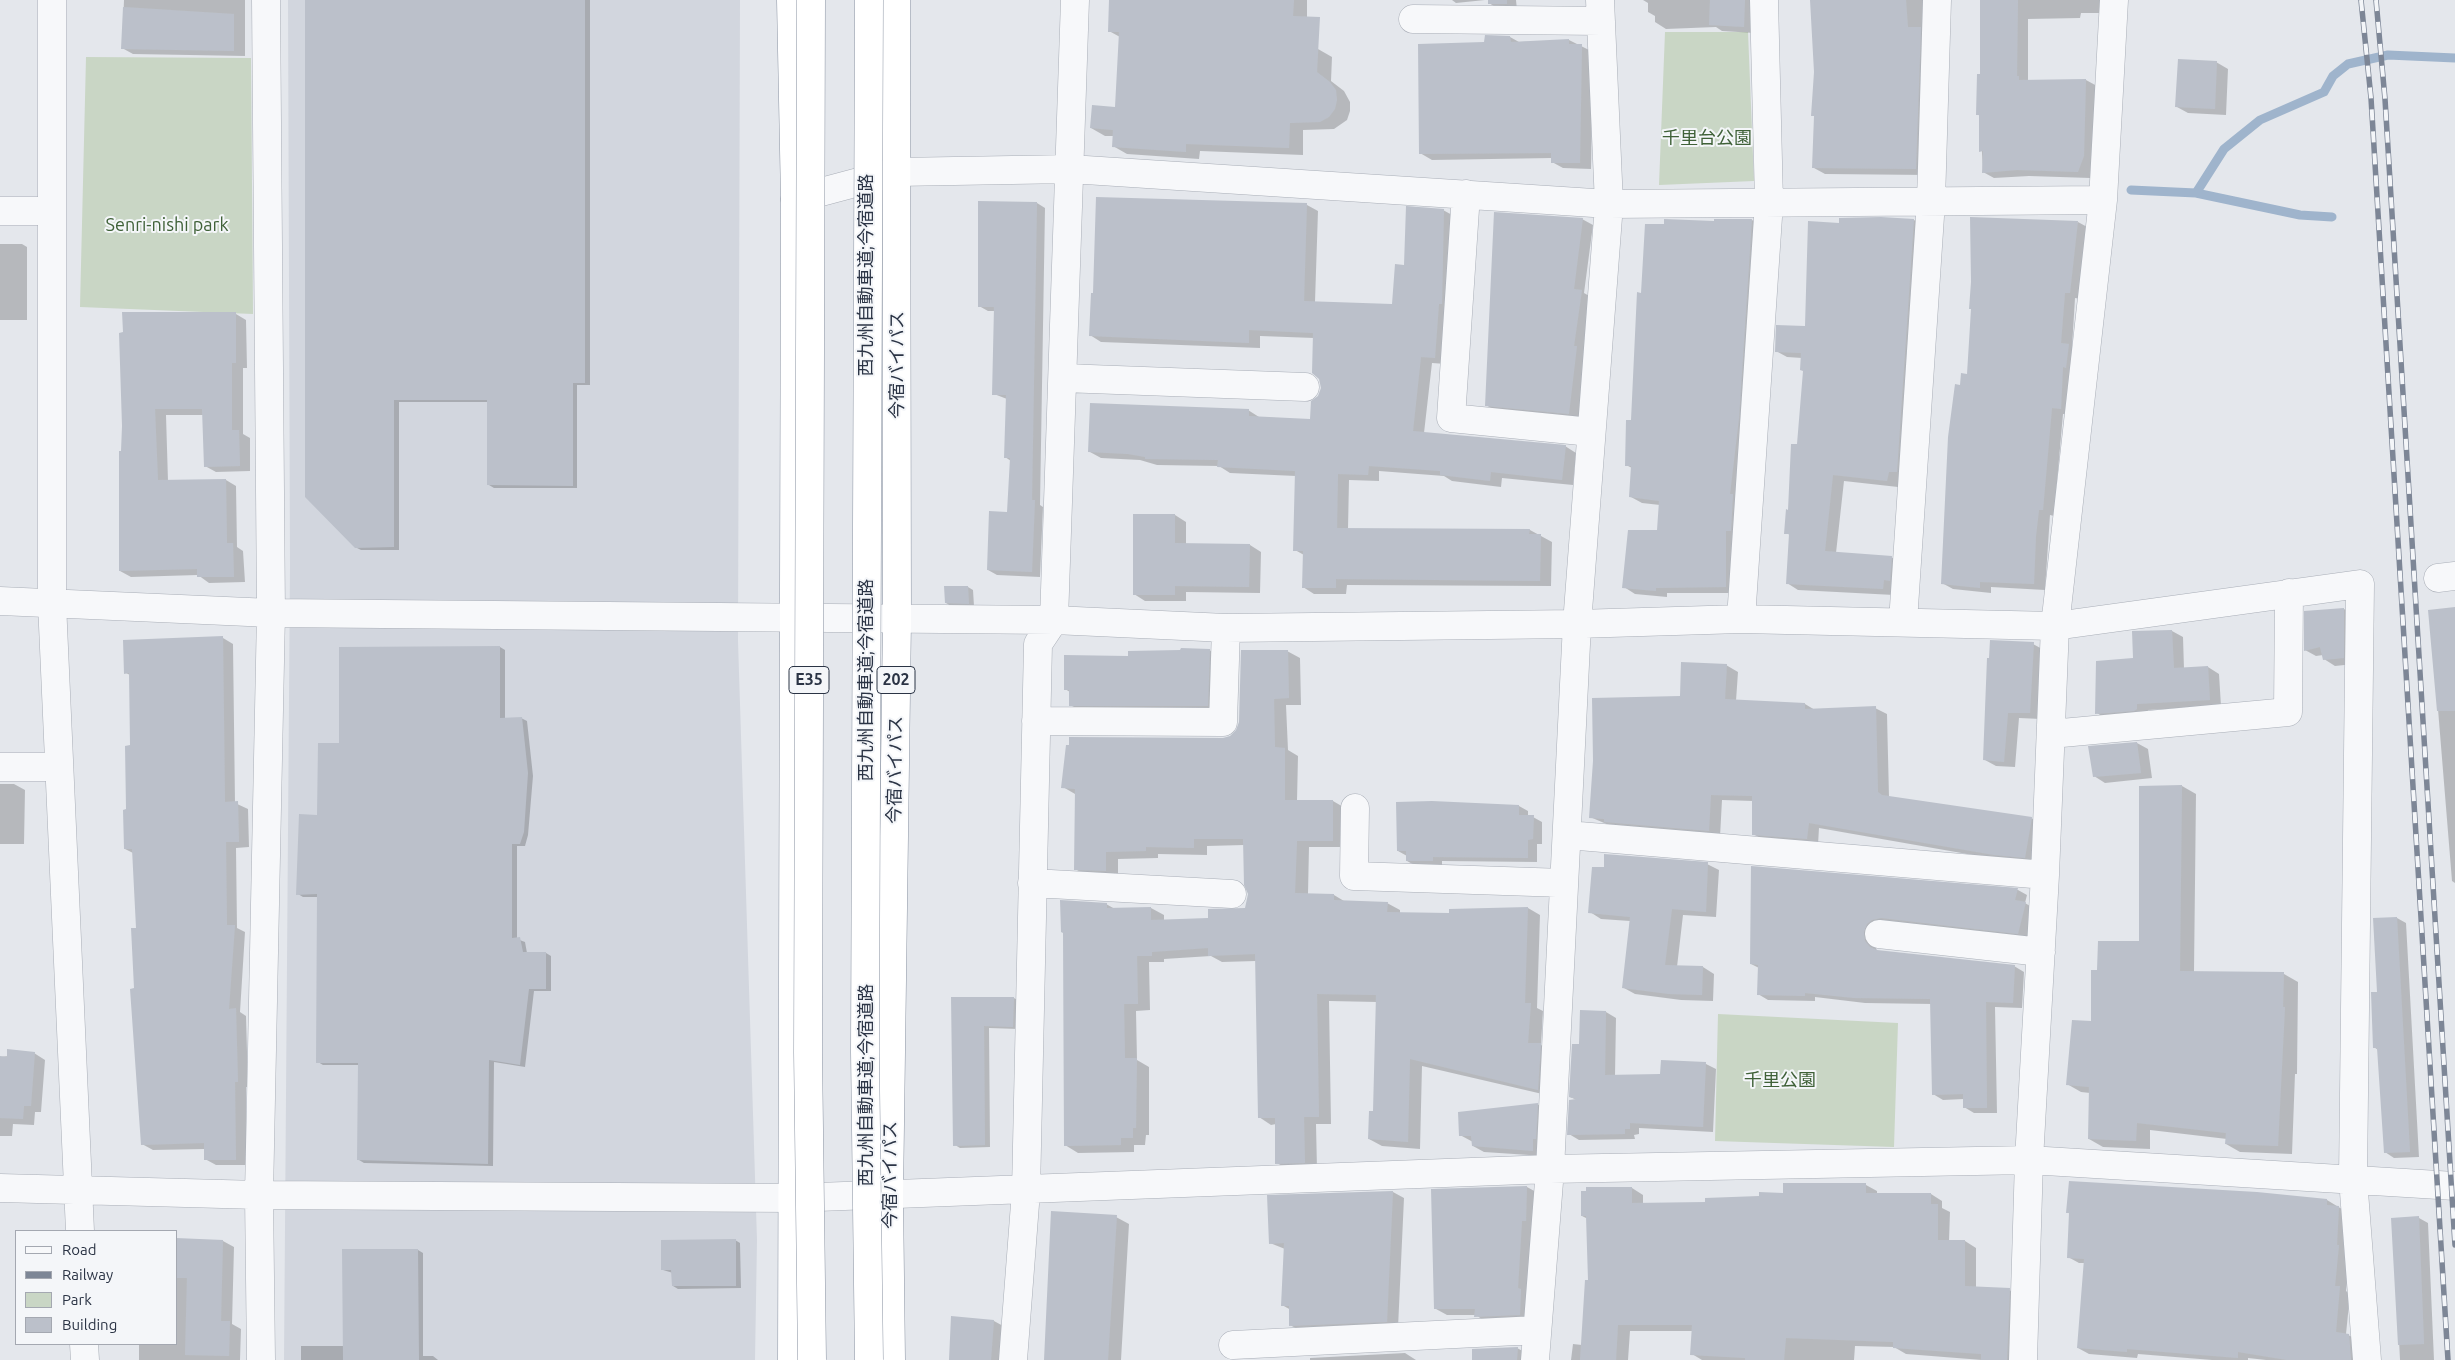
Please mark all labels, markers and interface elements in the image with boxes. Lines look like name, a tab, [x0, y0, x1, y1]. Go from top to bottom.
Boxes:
park label: 千里台公園	[1662, 127, 1752, 149]
street label: 西九州自動車道;今宿道路	[855, 174, 877, 376]
park label: Senri-nishi park	[106, 214, 228, 236]
street label: 今宿バイパス	[886, 311, 908, 419]
street label: 西九州自動車道;今宿道路	[855, 579, 877, 781]
road number: E35	[789, 666, 829, 694]
road number: 202	[877, 666, 915, 694]
street label: 今宿バイパス	[883, 716, 907, 824]
street label: 西九州自動車道;今宿道路	[855, 984, 877, 1186]
park label: 千里公園	[1744, 1069, 1816, 1091]
street label: 今宿バイパス	[879, 1121, 901, 1229]
legend	[15, 1230, 178, 1345]
text: Road	[62, 1241, 97, 1258]
text: Railway	[62, 1266, 113, 1283]
text: Park	[62, 1291, 92, 1308]
text: Building	[62, 1316, 117, 1333]

